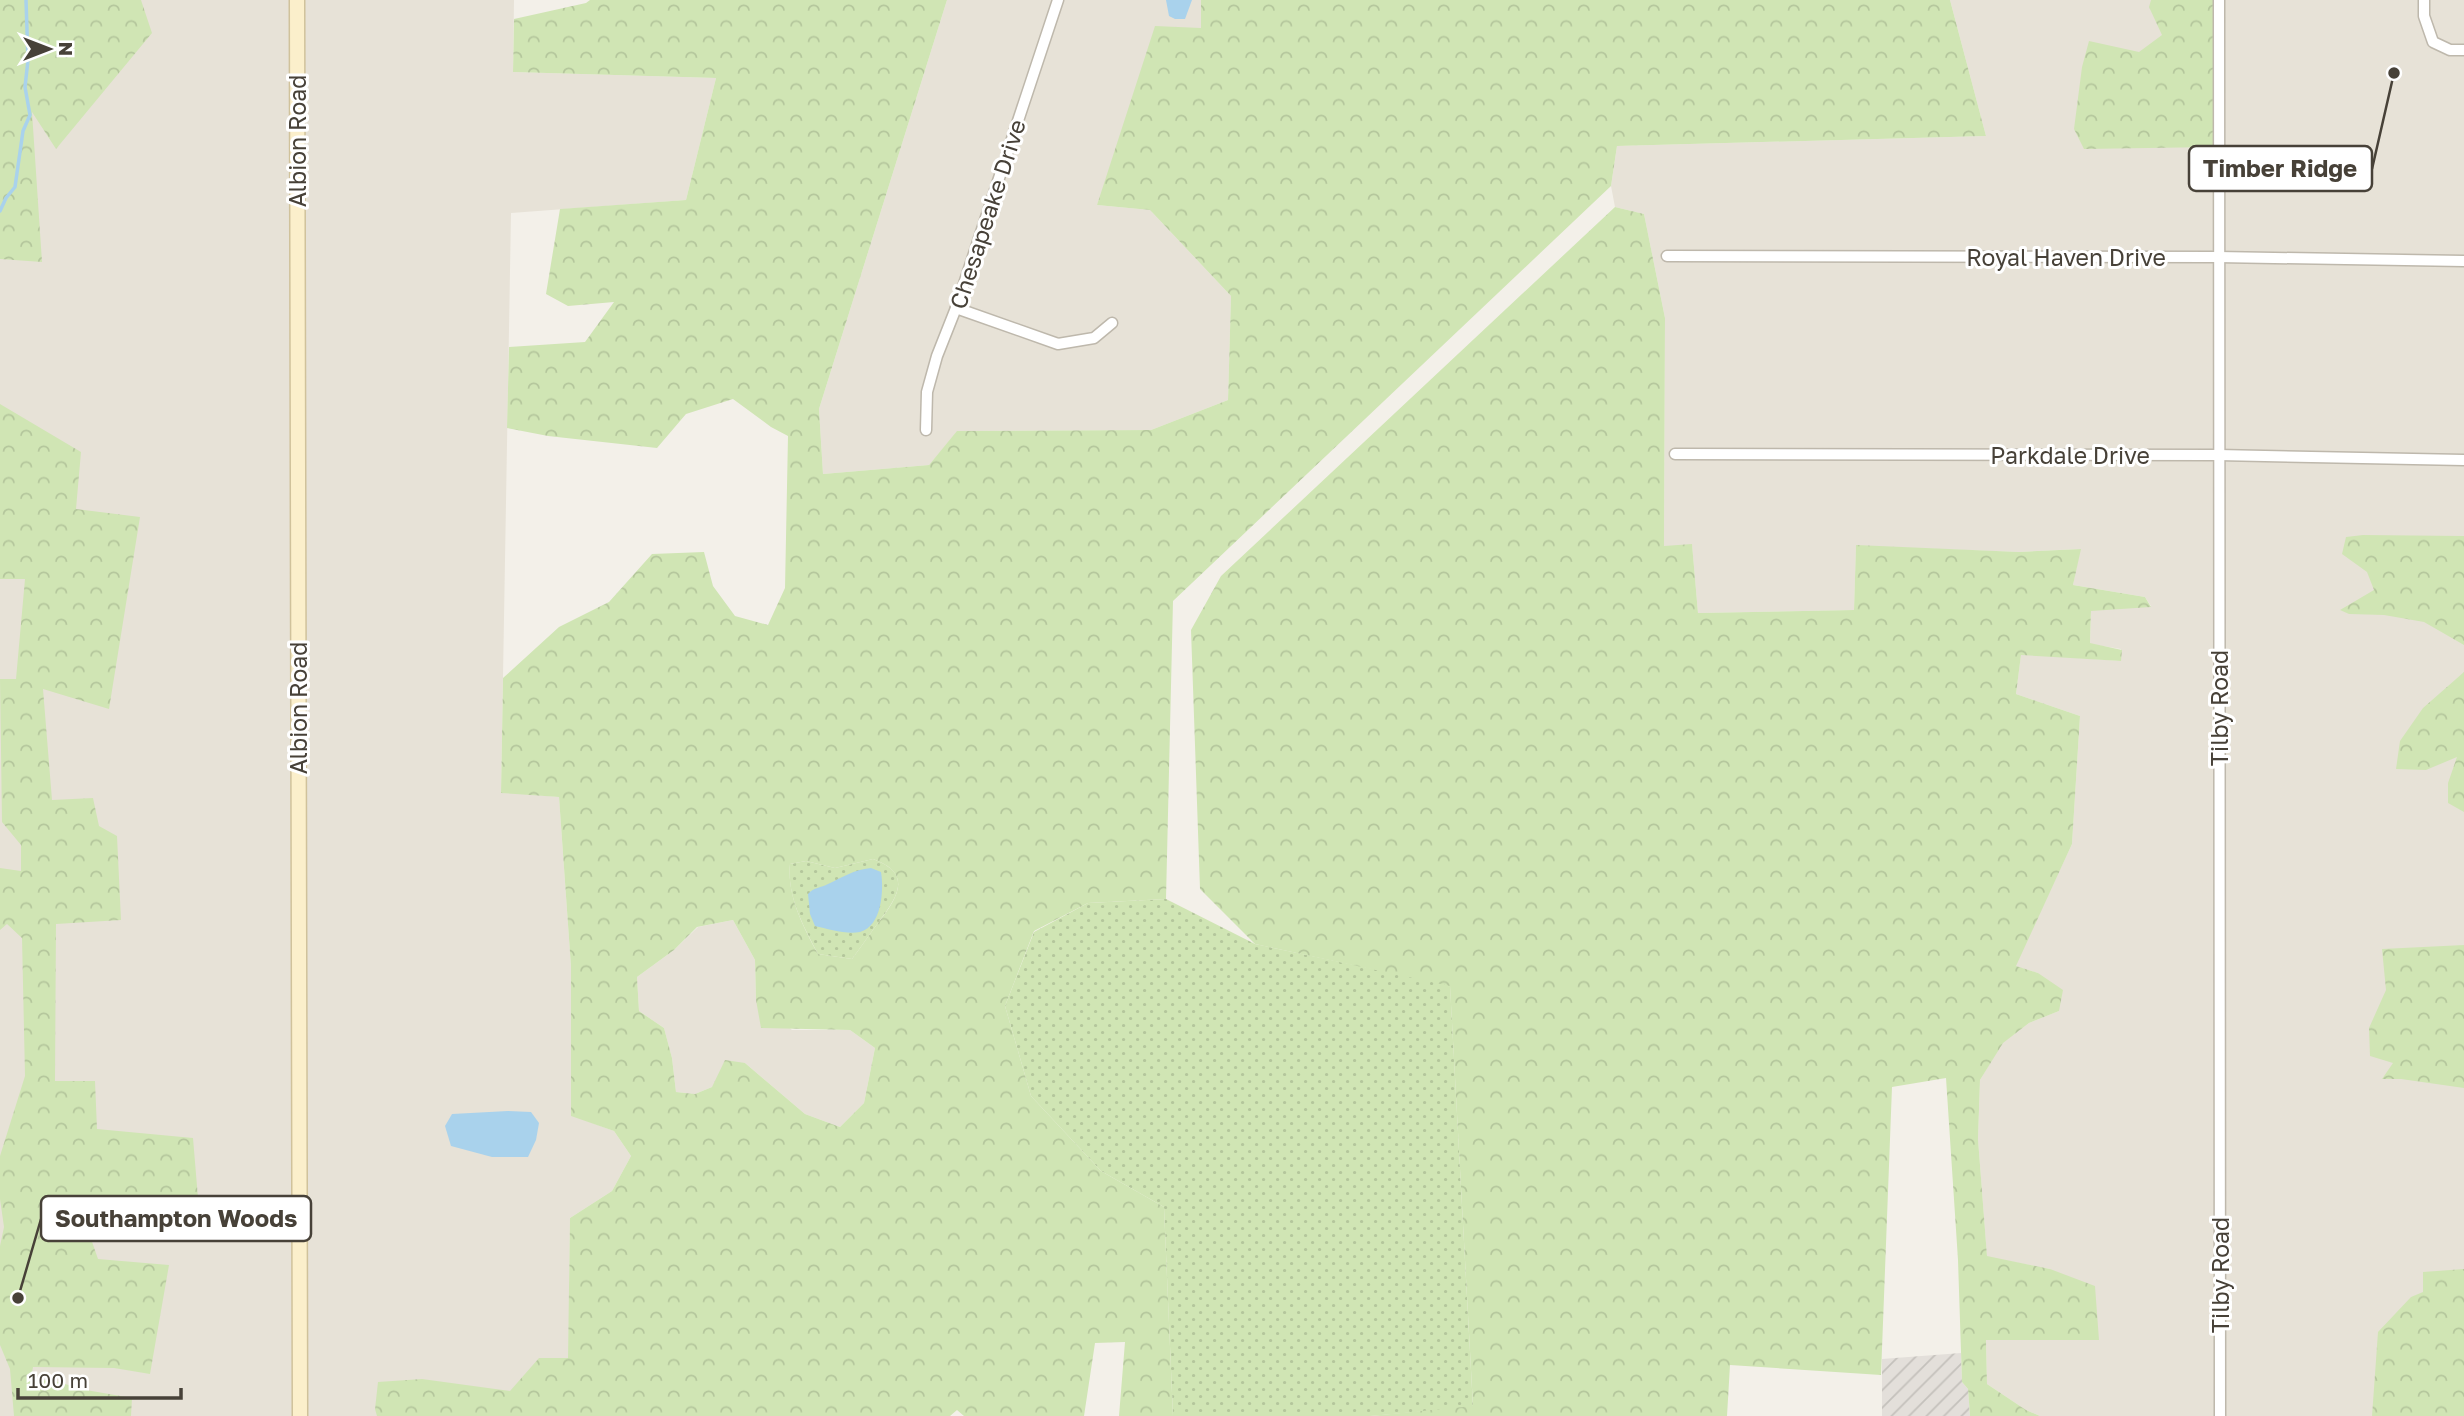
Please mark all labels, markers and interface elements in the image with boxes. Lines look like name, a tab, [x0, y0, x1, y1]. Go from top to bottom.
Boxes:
north arrow	[14, 14, 84, 84]
text: N	[55, 42, 78, 56]
street label: Albion Road	[283, 75, 311, 207]
street label: Chesapeake Drive	[943, 116, 1031, 312]
callout: Timber Ridge	[2189, 146, 2372, 191]
text: Timber Ridge	[2203, 153, 2357, 182]
street label: Royal Haven Drive	[1966, 243, 2166, 271]
street label: Parkdale Drive	[1990, 441, 2150, 469]
street label: Albion Road	[284, 642, 312, 774]
street label: Tilby Road	[2205, 650, 2233, 766]
callout: Southampton Woods	[41, 1196, 311, 1241]
text: Southampton Woods	[55, 1203, 297, 1232]
street label: Tilby Road	[2206, 1217, 2234, 1333]
scale bar	[18, 1356, 180, 1400]
text: 100 m	[28, 1367, 88, 1393]

